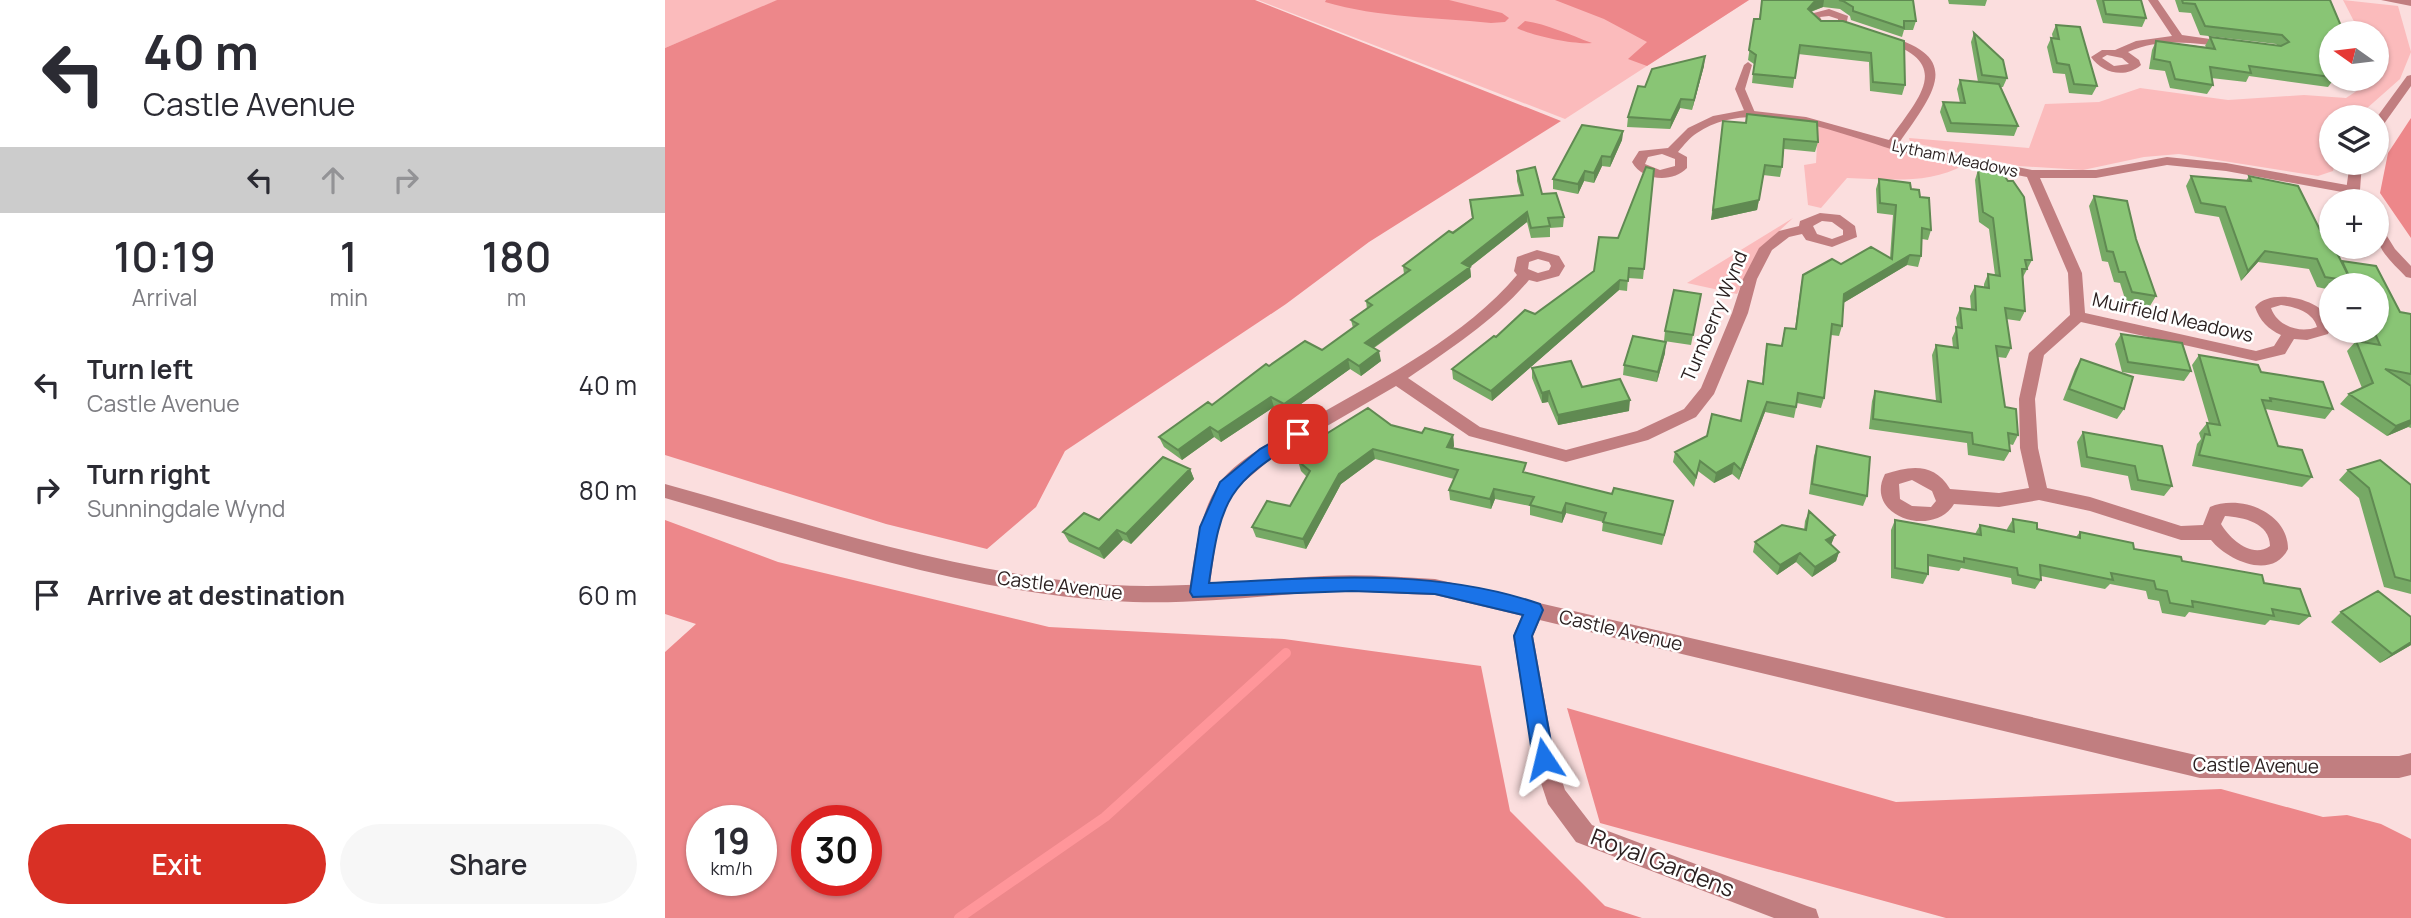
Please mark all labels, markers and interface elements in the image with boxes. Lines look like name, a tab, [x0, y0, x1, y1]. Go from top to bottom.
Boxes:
text: 40 m	[143, 18, 259, 85]
north arrow	[2319, 21, 2389, 91]
map controls	[2319, 21, 2389, 343]
icon: left	[28, 28, 119, 119]
text: Castle Avenue	[143, 82, 355, 126]
button: layers	[2319, 105, 2389, 175]
street label: Lytham Meadows	[1890, 134, 2020, 182]
icon: left	[241, 161, 279, 199]
icon: ahead	[314, 161, 352, 199]
icon: right	[387, 161, 425, 199]
button: +	[2319, 189, 2389, 259]
text: 10:19	[114, 227, 216, 285]
text: 1	[340, 227, 358, 285]
text: 180	[481, 227, 551, 285]
street label: Turnberry Wynd	[1675, 247, 1753, 385]
button: −	[2319, 273, 2389, 343]
text: Arrival	[132, 281, 198, 313]
text: min	[329, 281, 368, 313]
text: m	[507, 281, 526, 313]
street label: Muirfield Meadows	[2090, 286, 2256, 348]
text: Turn left	[87, 351, 194, 387]
icon: left	[28, 366, 66, 404]
text: 40 m	[579, 367, 637, 403]
text: Castle Avenue	[87, 387, 240, 419]
pin	[1268, 404, 1328, 464]
icon: arrive	[1279, 415, 1317, 453]
text: Turn right	[87, 456, 211, 492]
icon: right	[28, 471, 66, 509]
text: 80 m	[579, 472, 637, 508]
text: Sunningdale Wynd	[87, 492, 286, 524]
street label: Castle Avenue	[996, 564, 1124, 606]
icon: arrive	[28, 576, 66, 614]
text: Arrive at destination	[87, 577, 345, 613]
text: 60 m	[578, 577, 637, 613]
street label: Castle Avenue	[1557, 603, 1685, 657]
position arrow	[1507, 722, 1581, 796]
street label: Castle Avenue	[2193, 751, 2319, 779]
speed limit sign: 30	[791, 805, 882, 896]
text: 19	[713, 817, 750, 865]
street label: Royal Gardens	[1587, 820, 1739, 904]
button: Exit	[28, 824, 326, 904]
button: Share	[340, 824, 637, 904]
text: km/h	[711, 856, 752, 880]

